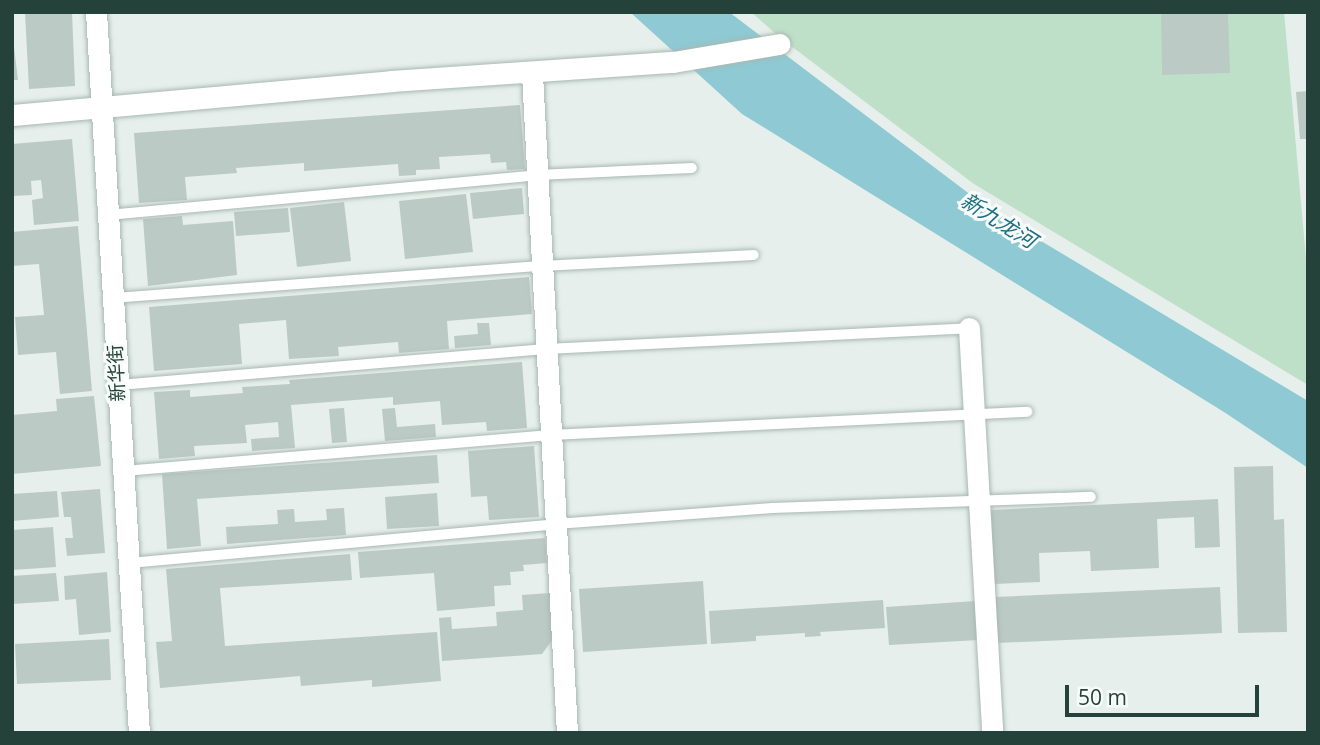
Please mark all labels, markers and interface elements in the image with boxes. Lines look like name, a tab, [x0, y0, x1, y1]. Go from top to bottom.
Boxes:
water label: 新九龙河	[957, 187, 1041, 253]
street label: 新华街	[104, 344, 130, 402]
scale bar	[1068, 672, 1262, 716]
text: 50 m	[1078, 683, 1127, 711]

